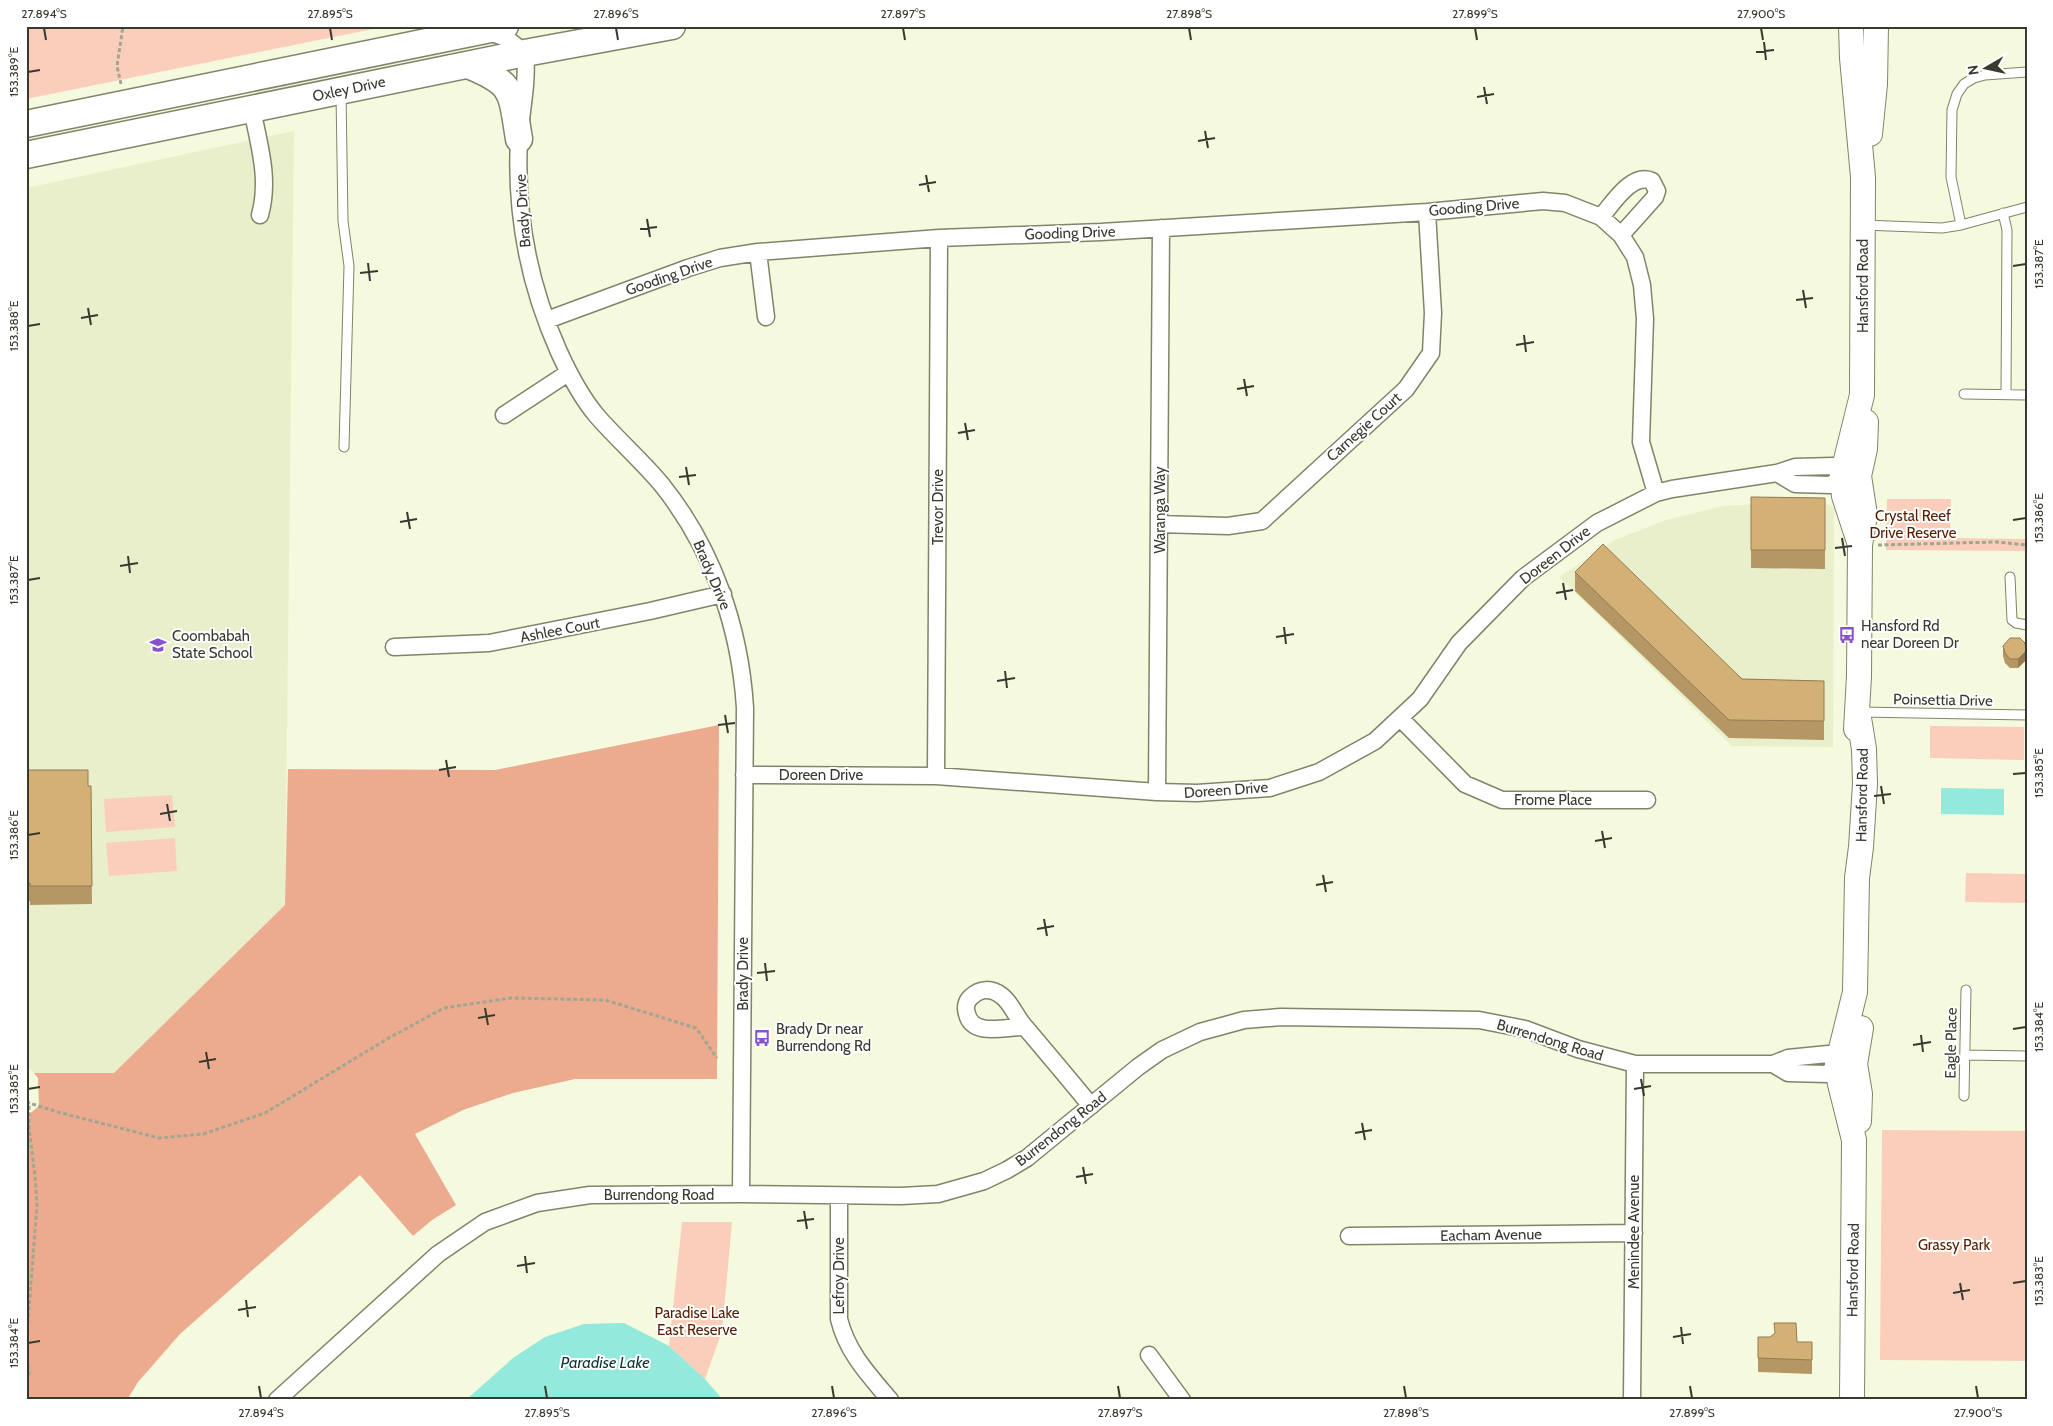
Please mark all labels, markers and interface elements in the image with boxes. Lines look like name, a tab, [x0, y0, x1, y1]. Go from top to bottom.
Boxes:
text: 27.894°S	[21, 6, 67, 21]
text: 27.895°S	[307, 6, 353, 21]
text: 27.896°S	[593, 6, 639, 21]
text: 27.897°S	[881, 6, 925, 21]
text: 27.898°S	[1166, 6, 1212, 21]
text: 27.899°S	[1452, 6, 1498, 21]
text: 27.900°S	[1737, 6, 1785, 21]
north arrow	[1960, 42, 2010, 92]
text: 153.389°E	[6, 47, 21, 97]
text: N	[1963, 64, 1983, 76]
street label: Oxley Drive	[311, 72, 387, 106]
street label: Brady Drive	[511, 173, 535, 248]
street label: Gooding Drive	[1428, 194, 1520, 220]
street label: Gooding Drive	[1024, 222, 1116, 244]
street label: Hansford Road	[1854, 239, 1872, 333]
text: 153.387°E	[2031, 239, 2046, 289]
street label: Gooding Drive	[623, 253, 715, 299]
text: 153.388°E	[6, 300, 21, 351]
street label: Carnegie Court	[1323, 389, 1405, 465]
street label: Waranga Way	[1151, 466, 1169, 554]
street label: Trevor Drive	[929, 469, 947, 545]
text: 153.386°E	[2031, 493, 2046, 543]
park label: Crystal Reef Drive Reserve	[1869, 507, 1957, 542]
street label: Doreen Drive	[1516, 522, 1594, 588]
street label: Brady Drive	[689, 538, 735, 613]
text: 153.387°E	[6, 555, 21, 605]
street label: Ashlee Court	[519, 613, 601, 647]
place label: Hansford Rd near Doreen Dr	[1861, 617, 1959, 652]
bus stop icon: Hansford Rd near Doreen Dr	[1837, 625, 1857, 645]
place label: Coombabah State School	[172, 627, 253, 662]
school or university icon: Coombabah State School	[148, 635, 168, 655]
street label: Poinsettia Drive	[1893, 690, 1993, 710]
street label: Hansford Road	[1852, 748, 1872, 842]
text: 153.385°E	[2031, 748, 2046, 798]
street label: Doreen Drive	[779, 766, 864, 784]
street label: Doreen Drive	[1183, 778, 1269, 802]
street label: Frome Place	[1514, 791, 1592, 809]
text: 153.386°E	[6, 810, 21, 860]
street label: Brady Drive	[734, 937, 752, 1011]
text: 153.384°E	[2031, 1002, 2046, 1052]
street label: Eagle Place	[1941, 1007, 1961, 1079]
street label: Burrendong Road	[1495, 1015, 1605, 1065]
place label: Brady Dr near Burrendong Rd	[776, 1020, 871, 1055]
bus stop icon: Brady Dr near Burrendong Rd	[752, 1028, 772, 1048]
text: 153.385°E	[6, 1064, 21, 1114]
street label: Burrendong Road	[1012, 1088, 1110, 1170]
street label: Menindee Avenue	[1625, 1175, 1643, 1289]
street label: Burrendong Road	[604, 1186, 714, 1204]
street label: Hansford Road	[1843, 1223, 1863, 1317]
street label: Eacham Avenue	[1440, 1225, 1542, 1245]
park label: Grassy Park	[1918, 1236, 1990, 1254]
street label: Lefroy Drive	[830, 1237, 848, 1315]
text: 153.383°E	[2031, 1256, 2046, 1306]
park label: Paradise Lake East Reserve	[655, 1304, 740, 1339]
text: 153.384°E	[6, 1318, 21, 1368]
water label: Paradise Lake	[560, 1353, 650, 1372]
text: 27.894°S	[238, 1405, 284, 1420]
text: 27.895°S	[524, 1405, 570, 1420]
text: 27.896°S	[811, 1405, 857, 1420]
text: 27.897°S	[1098, 1405, 1142, 1420]
text: 27.898°S	[1383, 1405, 1429, 1420]
text: 27.899°S	[1669, 1405, 1715, 1420]
text: 27.900°S	[1954, 1405, 2002, 1420]

